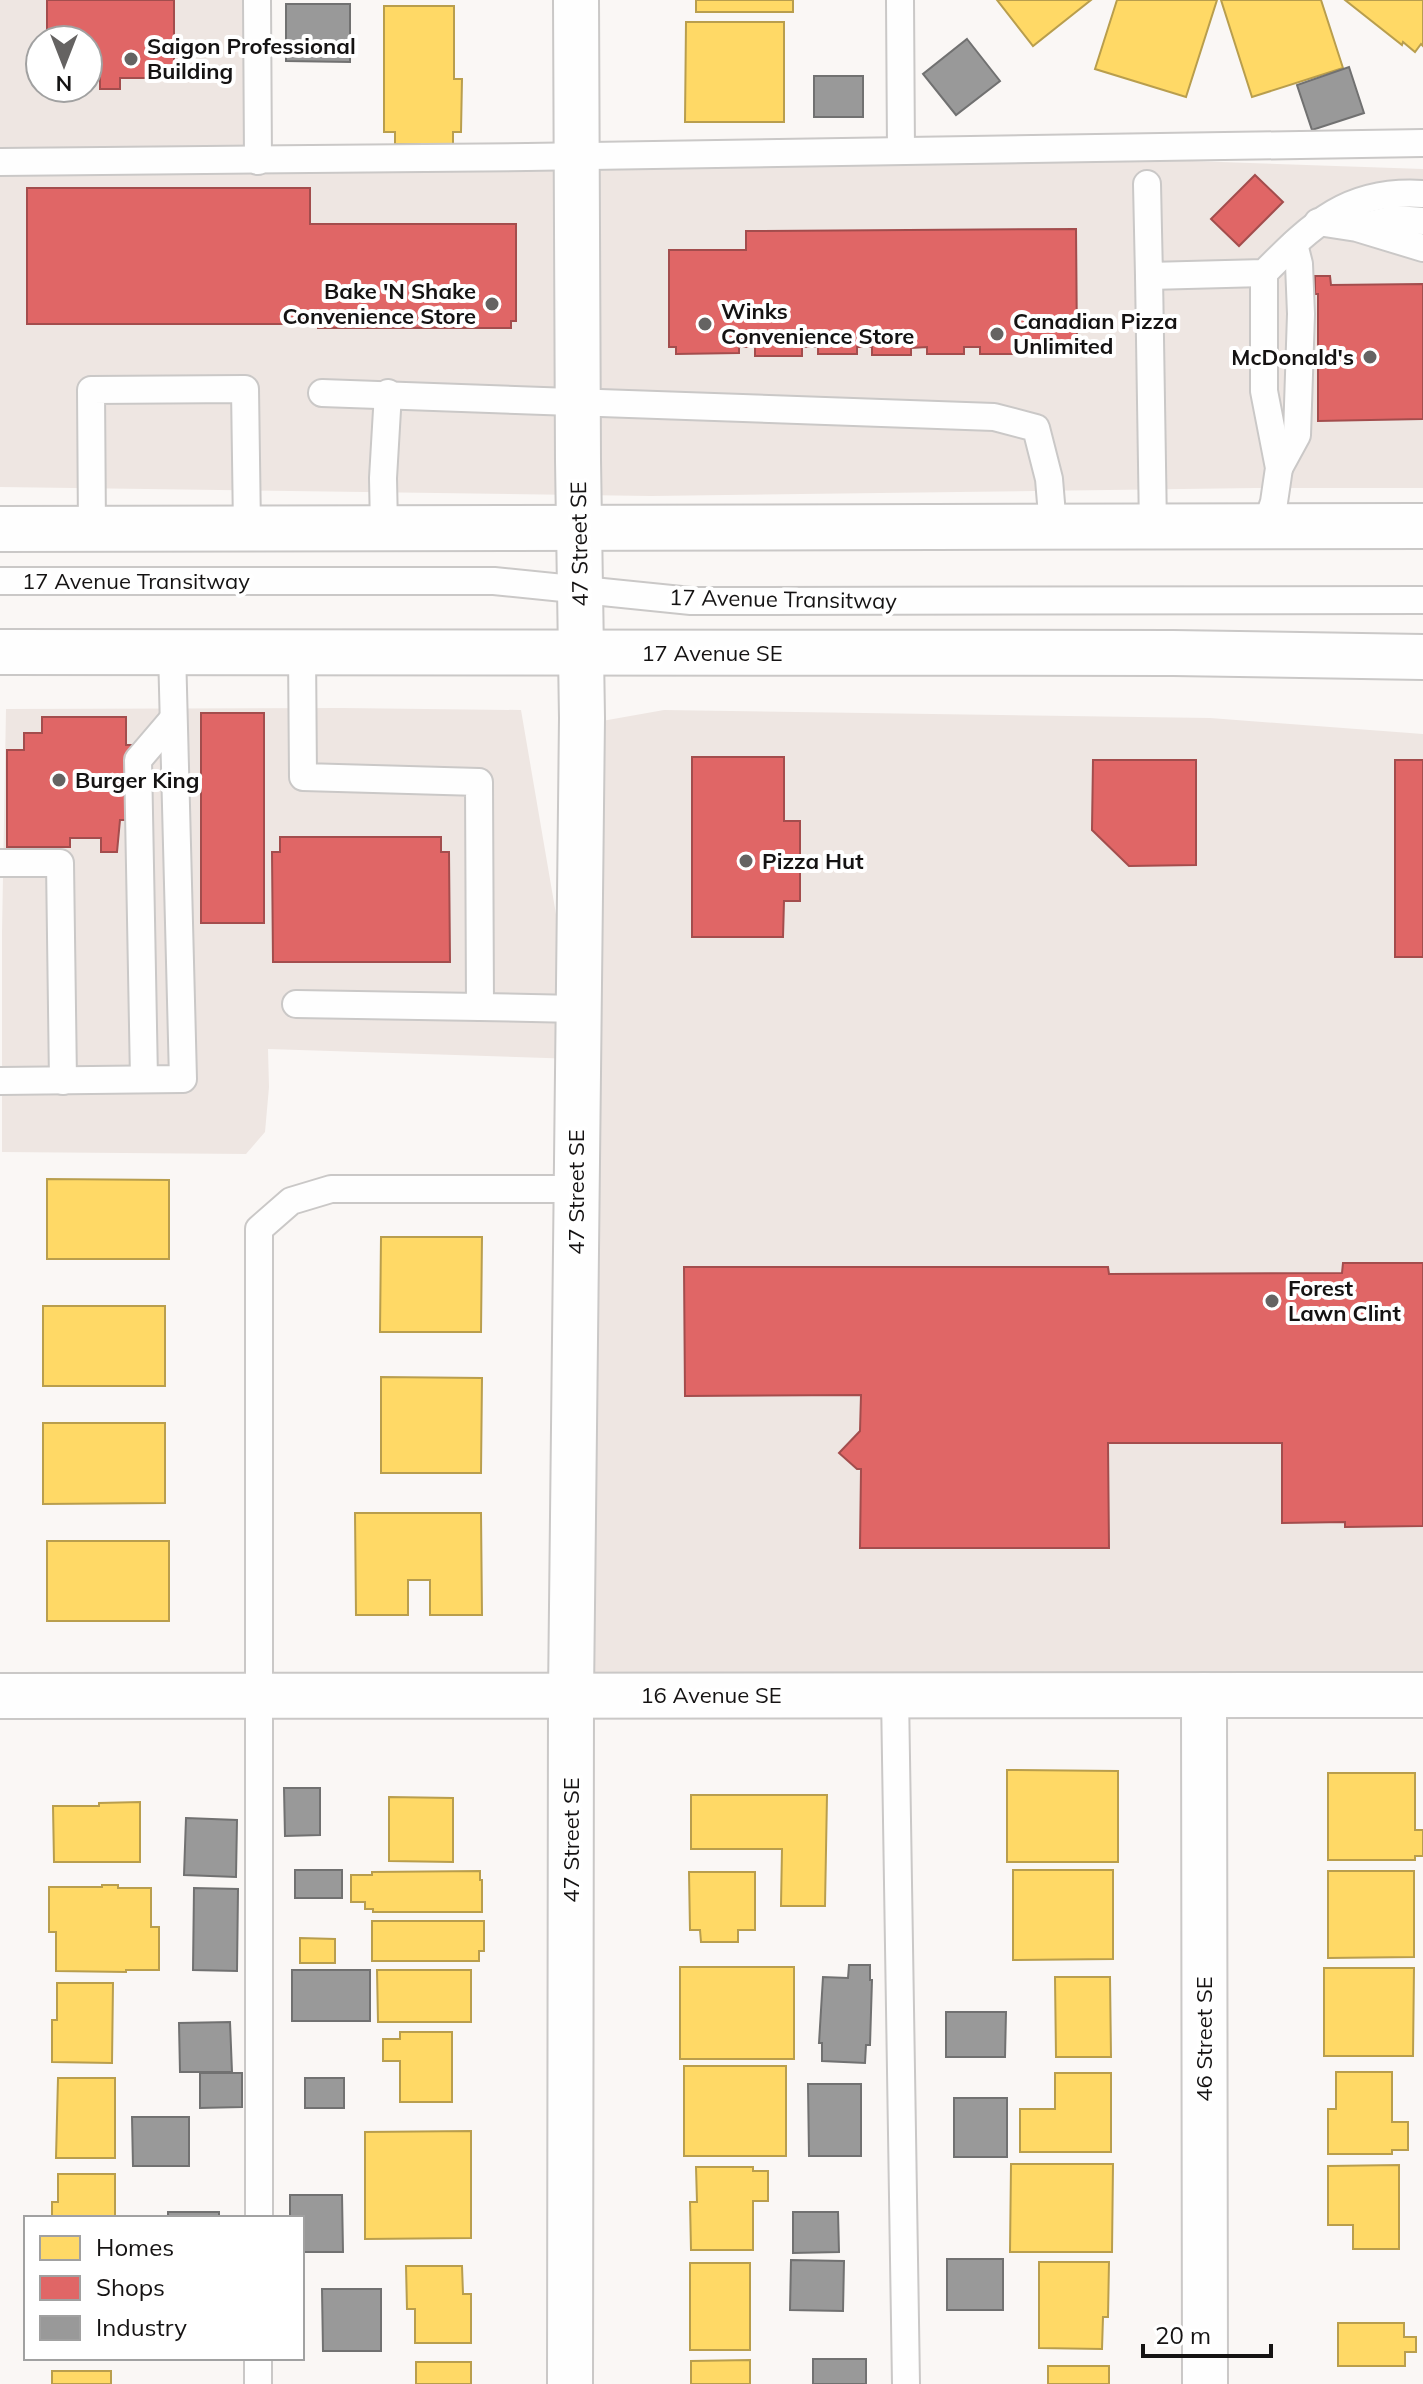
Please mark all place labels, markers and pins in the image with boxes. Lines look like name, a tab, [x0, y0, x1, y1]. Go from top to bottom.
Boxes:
place label: Saigon Professional Building	[147, 32, 356, 85]
marker: Saigon Professional Building	[122, 50, 140, 68]
place label: Bake 'N Shake Convenience Store	[283, 277, 476, 330]
marker: Bake 'N Shake Convenience Store	[483, 295, 501, 313]
place label: Winks Convenience Store	[721, 297, 914, 350]
place label: Canadian Pizza Unlimited	[1013, 307, 1178, 360]
marker: Winks Convenience Store	[696, 315, 714, 333]
marker: Canadian Pizza Unlimited	[988, 325, 1006, 343]
place label: McDonald's	[1231, 343, 1354, 371]
marker: McDonald's	[1361, 348, 1379, 366]
place label: Burger King	[75, 766, 200, 794]
marker: Burger King	[50, 771, 68, 789]
place label: Pizza Hut	[762, 847, 864, 875]
marker: Pizza Hut	[737, 852, 755, 870]
place label: Forest Lawn Clint	[1288, 1274, 1401, 1327]
marker: Forest Lawn Clint	[1263, 1292, 1281, 1310]

